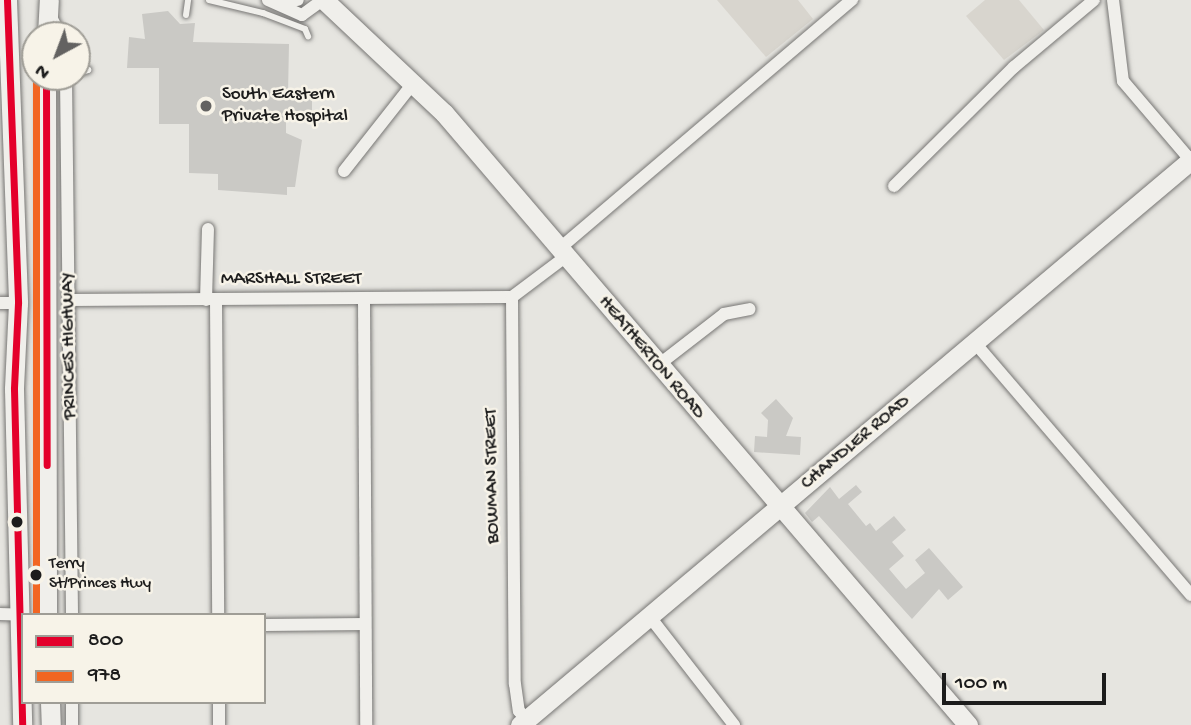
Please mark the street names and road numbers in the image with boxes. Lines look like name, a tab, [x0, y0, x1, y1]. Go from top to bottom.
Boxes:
street label: MARSHALL STREET	[221, 269, 361, 291]
street label: PRINCES HIGHWAY	[57, 272, 83, 420]
street label: HEATHERTON ROAD	[593, 292, 709, 424]
street label: CHANDLER ROAD	[797, 391, 915, 495]
street label: BOWMAN STREET	[480, 408, 506, 544]

